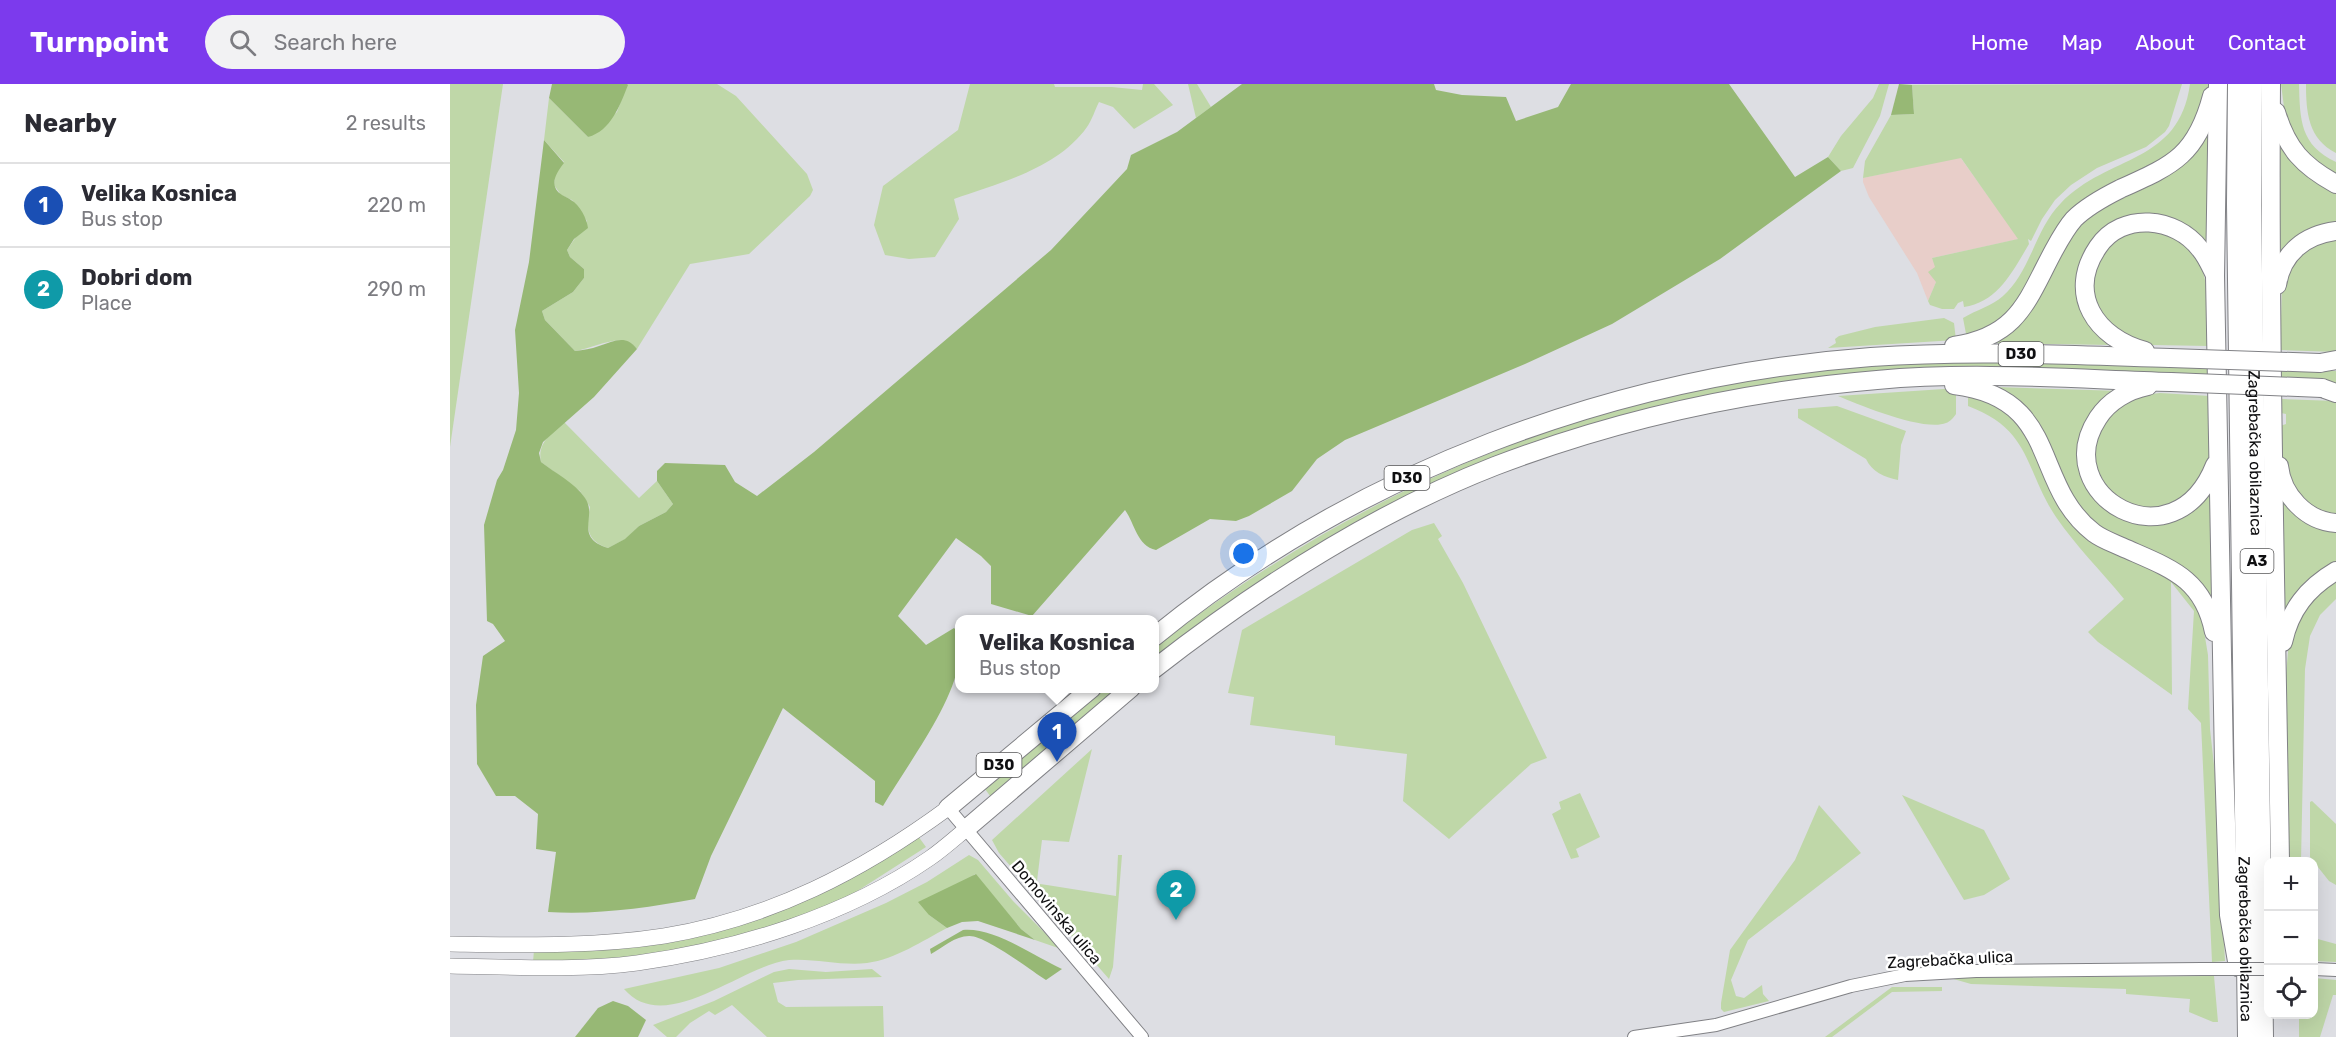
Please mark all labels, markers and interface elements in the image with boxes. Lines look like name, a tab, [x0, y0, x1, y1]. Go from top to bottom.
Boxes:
search box	[205, 15, 625, 69]
text: Turnpoint	[30, 26, 169, 59]
icon: search	[226, 26, 259, 59]
text: Search here	[274, 29, 397, 56]
text: Home	[1971, 30, 2028, 55]
text: Map	[2061, 30, 2102, 55]
text: About	[2135, 30, 2195, 55]
text: Contact	[2228, 30, 2306, 55]
text: Nearby	[24, 108, 117, 139]
text: 2 results	[346, 111, 426, 135]
text: Velika Kosnica	[81, 180, 237, 207]
text: 1	[39, 193, 48, 217]
text: 220 m	[367, 193, 426, 217]
text: Bus stop	[81, 207, 163, 231]
text: Dobri dom	[81, 264, 193, 291]
text: 2	[37, 277, 50, 301]
text: 290 m	[367, 277, 426, 301]
text: Place	[81, 291, 132, 315]
road number: D30	[1998, 342, 2044, 366]
street label: Zagrebačka obilaznica	[2244, 370, 2266, 536]
road number: D30	[1384, 466, 1430, 490]
your location	[1229, 539, 1258, 568]
road number: A3	[2240, 549, 2274, 573]
popup	[955, 615, 1159, 693]
text: Velika Kosnica	[979, 629, 1135, 656]
text: Bus stop	[979, 656, 1061, 680]
pin: 1	[1038, 712, 1076, 762]
road number: D30	[976, 753, 1022, 777]
street label: Domovinska ulica	[1008, 856, 1106, 968]
street label: Zagrebačka obilaznica	[2235, 856, 2256, 1022]
map controls	[2264, 857, 2318, 1019]
button: +	[2264, 857, 2318, 911]
pin: 2	[1156, 870, 1196, 920]
button: −	[2264, 911, 2318, 965]
street label: Zagrebačka ulica	[1887, 947, 2013, 972]
button: locate	[2264, 965, 2318, 1019]

